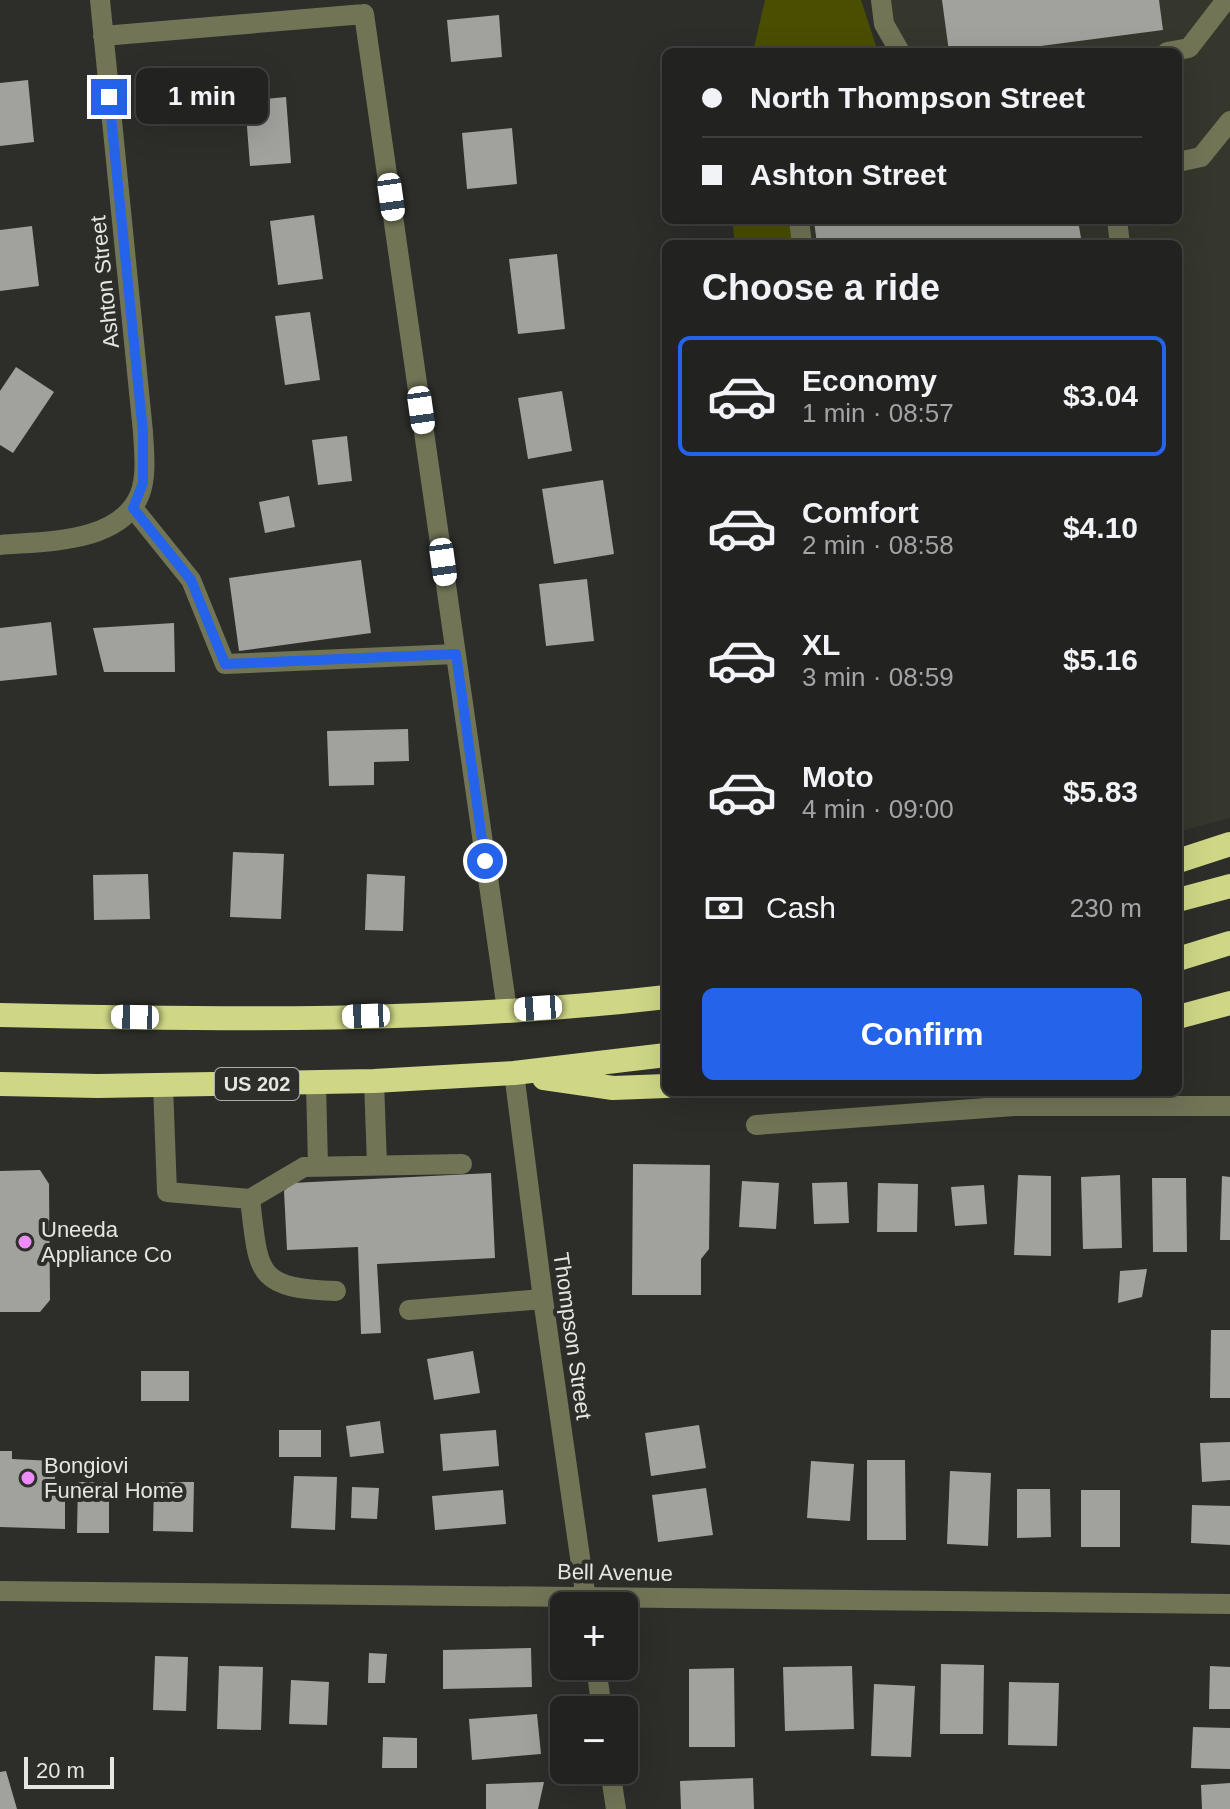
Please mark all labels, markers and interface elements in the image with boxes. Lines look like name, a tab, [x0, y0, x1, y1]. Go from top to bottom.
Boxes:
callout: 1 min	[137, 69, 269, 125]
route end	[91, 79, 127, 115]
text: 1 min	[168, 81, 236, 111]
text: North Thompson Street	[750, 81, 1085, 114]
text: Ashton Street	[750, 158, 947, 191]
car	[376, 172, 406, 222]
street label: Ashton Street	[85, 214, 124, 350]
text: Choose a ride	[702, 267, 940, 308]
icon: car	[706, 360, 778, 432]
text: Economy	[802, 364, 937, 397]
text: $3.04	[1063, 379, 1138, 412]
car	[406, 385, 436, 435]
text: 1 min · 08:57	[802, 398, 954, 428]
icon: car	[706, 492, 778, 564]
text: Comfort	[802, 496, 919, 529]
text: $4.10	[1063, 511, 1138, 544]
text: 2 min · 08:58	[802, 530, 954, 560]
car	[428, 537, 458, 587]
icon: car	[706, 624, 778, 696]
text: XL	[802, 628, 840, 661]
text: $5.16	[1063, 643, 1138, 676]
text: 3 min · 08:59	[802, 662, 954, 692]
icon: car	[706, 756, 778, 828]
text: Moto	[802, 760, 874, 793]
text: $5.83	[1063, 775, 1138, 808]
text: 4 min · 09:00	[802, 794, 954, 824]
route start	[467, 843, 503, 879]
icon: cash	[702, 886, 746, 930]
text: Cash	[766, 891, 836, 924]
text: 230 m	[1070, 893, 1142, 923]
button: Confirm	[702, 988, 1142, 1080]
car	[513, 994, 563, 1022]
car	[342, 1003, 390, 1029]
car	[111, 1005, 159, 1029]
road number: US 202	[215, 1068, 299, 1100]
place label: Uneeda Appliance Co	[41, 1217, 172, 1267]
marker: Uneeda Appliance Co	[16, 1233, 34, 1251]
street label: Thompson Street	[548, 1251, 597, 1421]
place label: Bongiovi Funeral Home	[44, 1453, 183, 1503]
marker: Bongiovi Funeral Home	[19, 1469, 37, 1487]
street label: Bell Avenue	[557, 1559, 673, 1586]
map controls	[550, 1592, 638, 1784]
button: +	[550, 1592, 638, 1680]
button: −	[550, 1696, 638, 1784]
scale bar	[24, 1753, 114, 1789]
text: 20 m	[36, 1758, 85, 1783]

